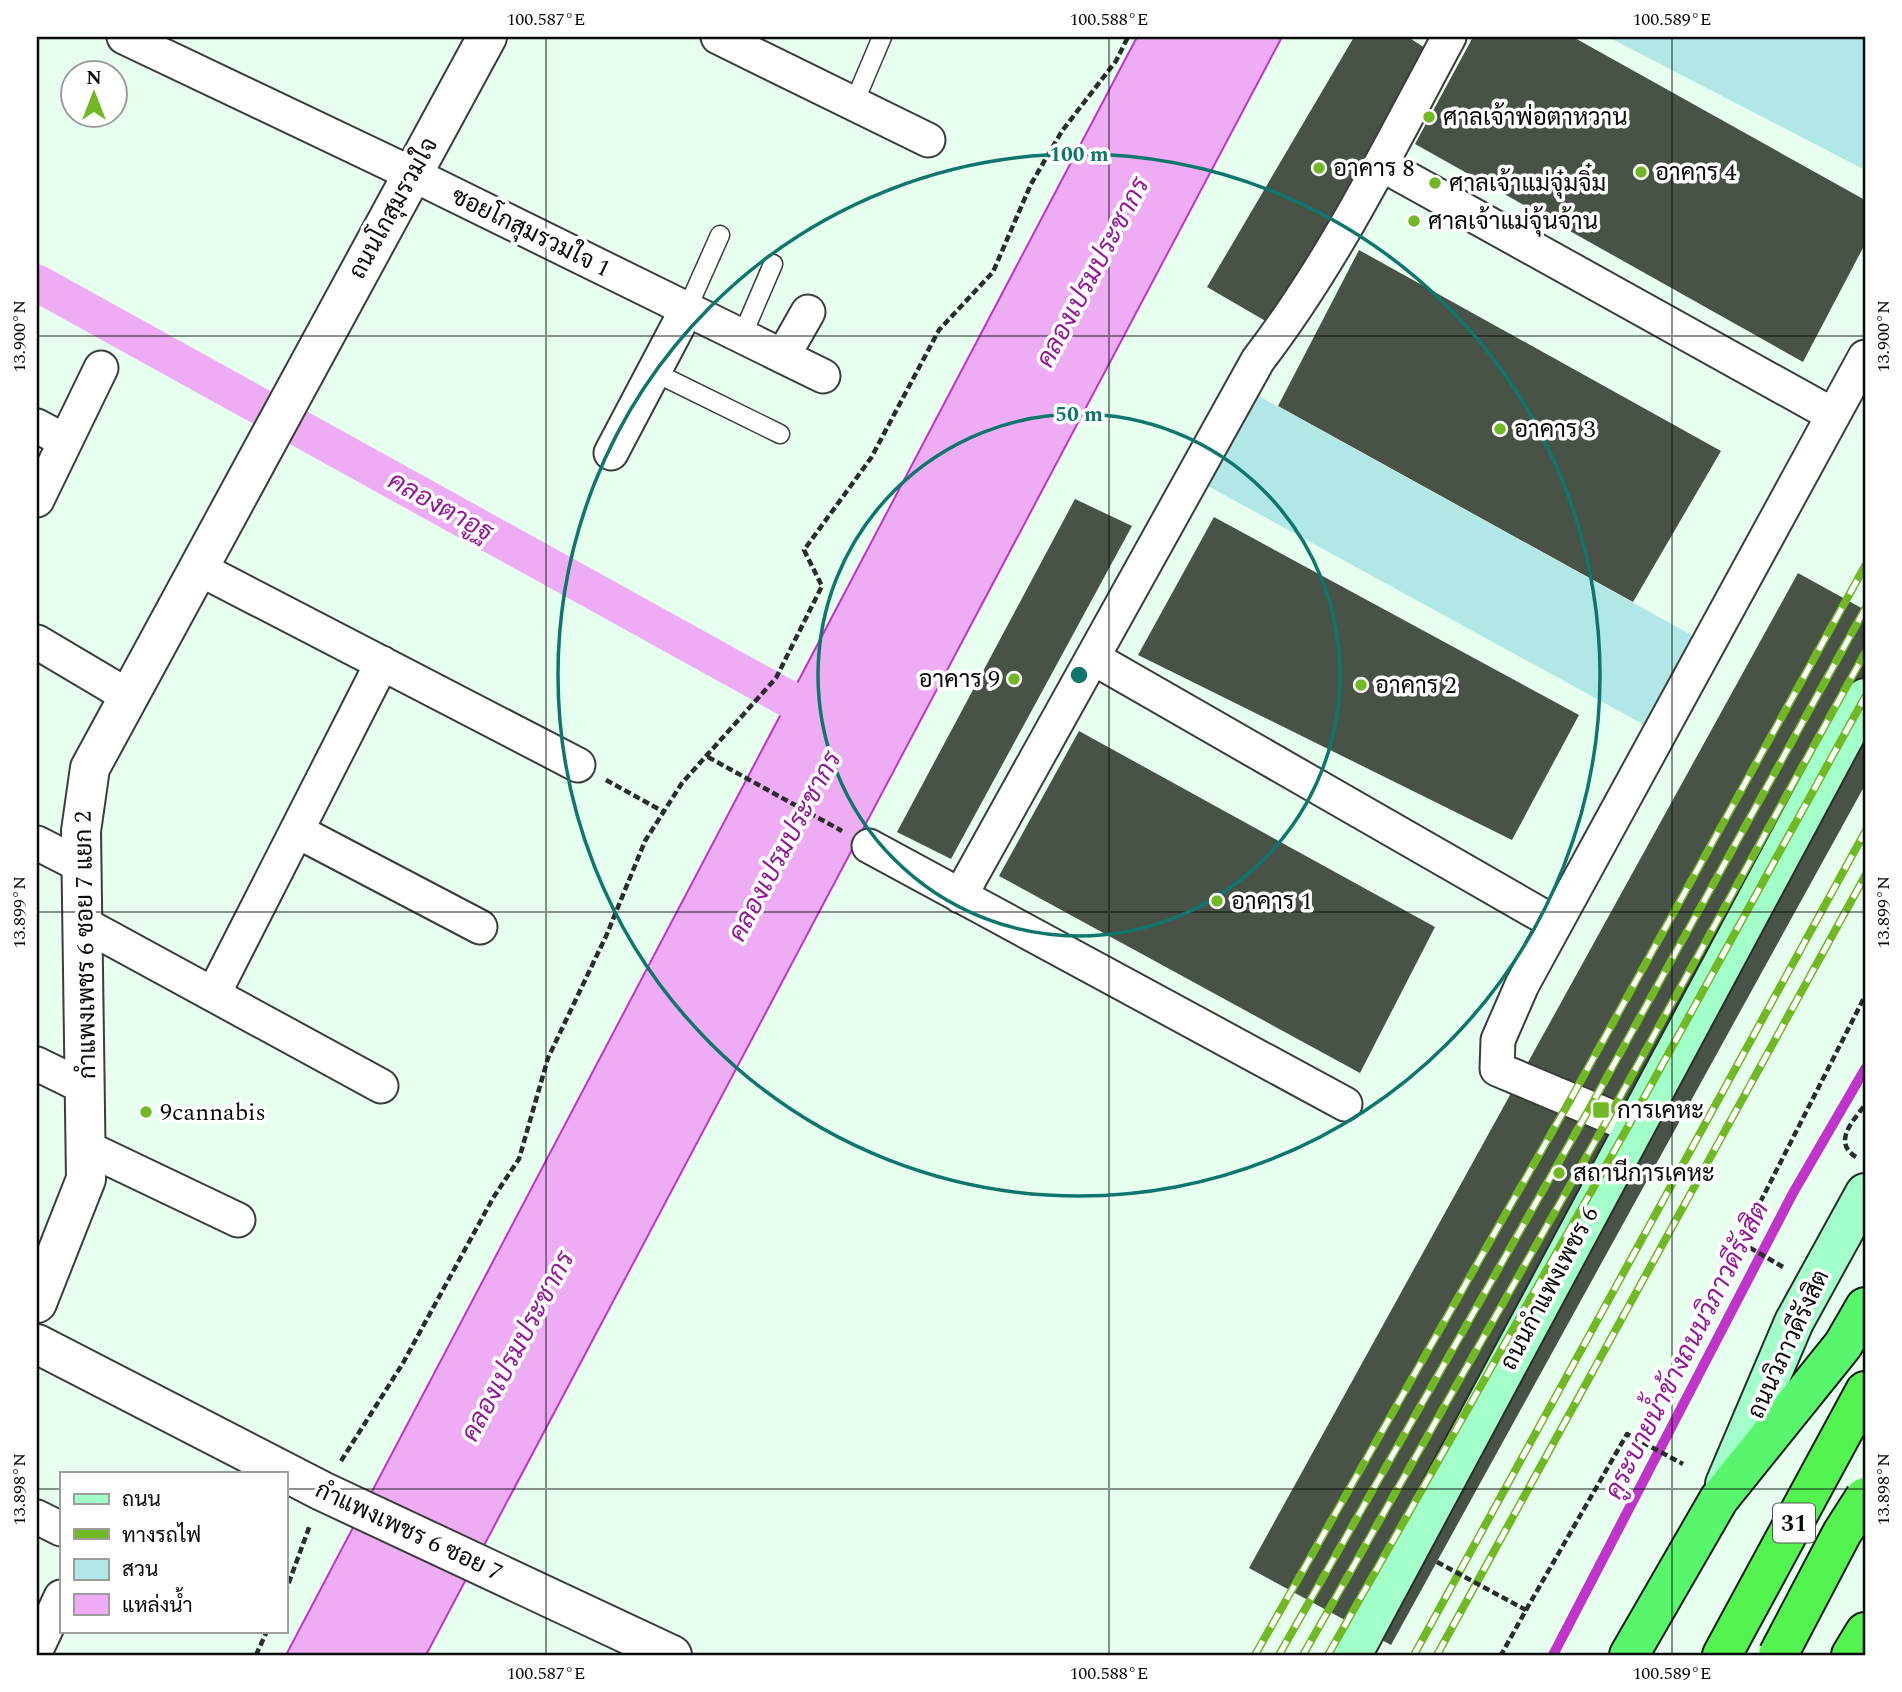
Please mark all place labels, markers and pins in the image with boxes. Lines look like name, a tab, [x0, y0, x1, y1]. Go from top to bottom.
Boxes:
place label: ศาลเจ้าพ่อตาหวาน	[1443, 100, 1628, 136]
marker: ศาลเจ้าพ่อตาหวาน	[1421, 109, 1437, 125]
place label: อาคาร 8	[1333, 151, 1414, 187]
place label: อาคาร 4	[1655, 155, 1736, 191]
marker: อาคาร 8	[1311, 160, 1327, 176]
place label: ศาลเจ้าแม่จุ๋มจิ๋ม	[1449, 162, 1606, 202]
marker: อาคาร 4	[1633, 164, 1649, 180]
marker: ศาลเจ้าแม่จุ๋มจิ๋ม	[1427, 175, 1443, 191]
place label: ศาลเจ้าแม่จุ้นจ้าน	[1428, 204, 1598, 240]
marker: ศาลเจ้าแม่จุ้นจ้าน	[1406, 213, 1422, 229]
place label: อาคาร 3	[1514, 412, 1595, 448]
marker: อาคาร 3	[1492, 421, 1508, 437]
place label: อาคาร 9	[919, 662, 1000, 698]
centre of rings	[1067, 663, 1091, 687]
place label: อาคาร 2	[1375, 668, 1456, 704]
marker: อาคาร 9	[1006, 671, 1022, 687]
marker: อาคาร 2	[1353, 677, 1369, 693]
place label: อาคาร 1	[1231, 884, 1312, 920]
marker: อาคาร 1	[1209, 893, 1225, 909]
place label: การเคหะ	[1617, 1093, 1704, 1129]
place label: 9cannabis	[160, 1095, 266, 1131]
marker: การเคหะ	[1591, 1100, 1611, 1120]
marker: 9cannabis	[138, 1104, 154, 1120]
place label: สถานีการเคหะ	[1573, 1156, 1715, 1192]
marker: สถานีการเคหะ	[1551, 1165, 1567, 1181]

